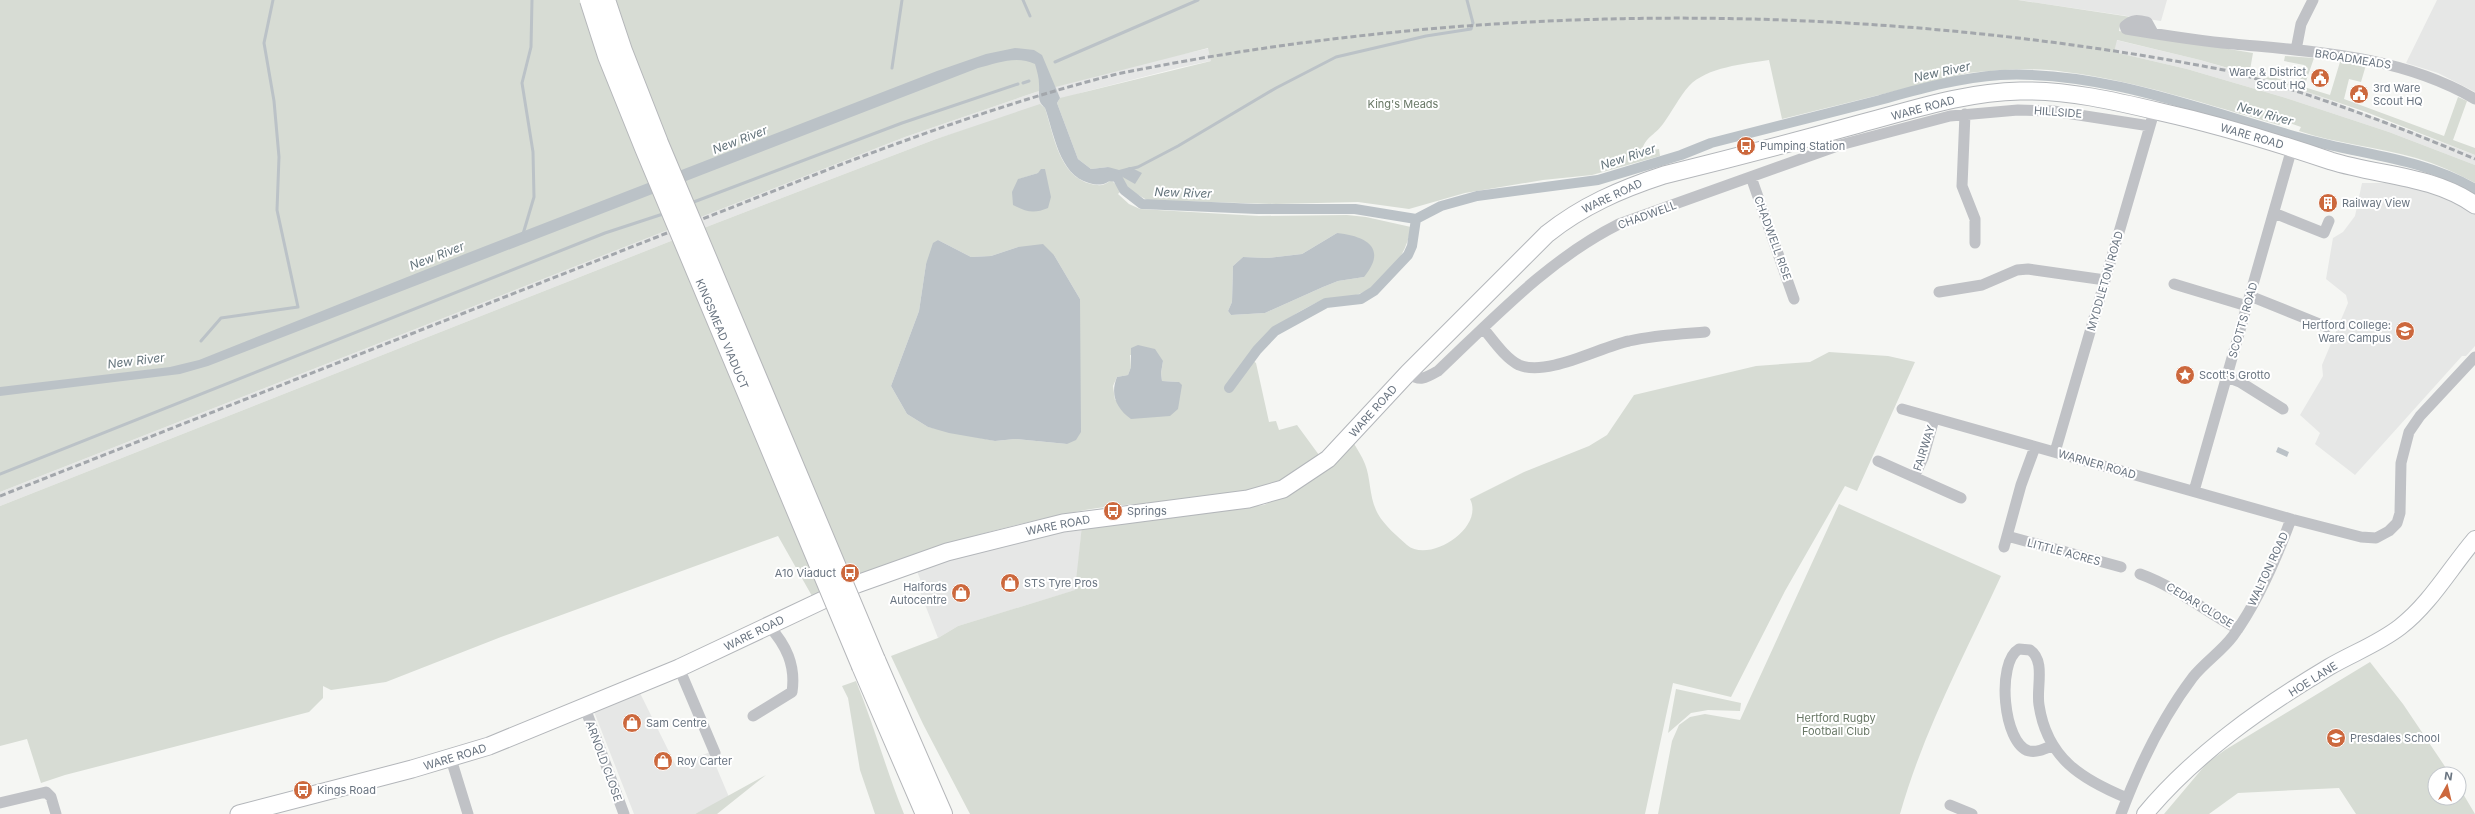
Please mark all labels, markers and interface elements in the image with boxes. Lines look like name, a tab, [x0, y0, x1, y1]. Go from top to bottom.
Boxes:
street label: BROADMEADS	[2314, 46, 2392, 72]
water label: New River	[1912, 58, 1972, 85]
place label: Ware & District Scout HQ	[2229, 65, 2306, 92]
public building icon: Ware & District Scout HQ	[2309, 67, 2331, 89]
place label: 3rd Ware Scout HQ	[2373, 81, 2423, 108]
public building icon: 3rd Ware Scout HQ	[2348, 83, 2370, 105]
street label: WARE ROAD	[1890, 93, 1956, 123]
park label: King's Meads	[1368, 97, 1439, 111]
water label: New River	[2235, 98, 2295, 129]
street label: HILLSIDE	[2034, 103, 2082, 121]
street label: WARE ROAD	[2219, 120, 2285, 152]
water label: New River	[710, 122, 770, 157]
bus stop icon: Pumping Station	[1735, 135, 1757, 157]
place label: Pumping Station	[1760, 139, 1845, 153]
water label: New River	[1598, 140, 1658, 173]
street label: WARE ROAD	[1579, 176, 1645, 216]
water label: New River	[1154, 184, 1212, 201]
building icon: Railway View	[2317, 192, 2339, 214]
street label: CHADWELL RISE	[1751, 194, 1795, 282]
place label: Railway View	[2342, 196, 2410, 210]
street label: CHADWELL	[1616, 198, 1678, 232]
street label: MYDDLETON ROAD	[2084, 229, 2126, 333]
water label: New River	[407, 238, 467, 273]
street label: KINGSMEAD VIADUCT	[692, 277, 752, 391]
street label: SCOTTS ROAD	[2225, 280, 2261, 360]
place label: Hertford College: Ware Campus	[2302, 318, 2391, 345]
school or university icon: Hertford College: Ware Campus	[2394, 320, 2416, 342]
water label: New River	[106, 349, 166, 371]
place icon: Scott's Grotto	[2174, 364, 2196, 386]
place label: Scott's Grotto	[2199, 368, 2271, 382]
street label: WARE ROAD	[1346, 382, 1400, 440]
street label: FAIRWAY	[1910, 423, 1938, 473]
street label: WARNER ROAD	[2056, 446, 2138, 482]
bus stop icon: Springs	[1102, 500, 1124, 522]
place label: Springs	[1127, 504, 1167, 518]
street label: WARE ROAD	[1025, 512, 1091, 538]
street label: WALTON ROAD	[2245, 530, 2291, 608]
street label: LITTLE ACRES	[2026, 535, 2102, 569]
bus stop icon: A10 Viaduct	[839, 562, 861, 584]
place label: A10 Viaduct	[775, 566, 836, 580]
shop icon: STS Tyre Pros	[999, 572, 1021, 594]
place label: STS Tyre Pros	[1024, 576, 1098, 590]
street label: CEDAR CLOSE	[2164, 579, 2236, 631]
place label: Halfords Autocentre	[890, 580, 947, 607]
shop icon: Halfords Autocentre	[950, 582, 972, 604]
street label: WARE ROAD	[722, 612, 786, 654]
street label: HOE LANE	[2286, 658, 2340, 700]
park label: Hertford Rugby Football Club	[1796, 711, 1876, 738]
shop icon: Sam Centre	[621, 712, 643, 734]
place label: Sam Centre	[646, 716, 707, 730]
street label: ARNOLD CLOSE	[583, 719, 625, 803]
school or university icon: Presdales School	[2325, 727, 2347, 749]
place label: Presdales School	[2350, 731, 2440, 745]
street label: WARE ROAD	[422, 741, 488, 773]
shop icon: Roy Carter	[652, 750, 674, 772]
place label: Roy Carter	[677, 754, 732, 768]
north arrow	[2427, 766, 2467, 806]
text: N	[2443, 769, 2454, 784]
bus stop icon: Kings Road	[292, 779, 314, 801]
place label: Kings Road	[317, 783, 376, 797]

